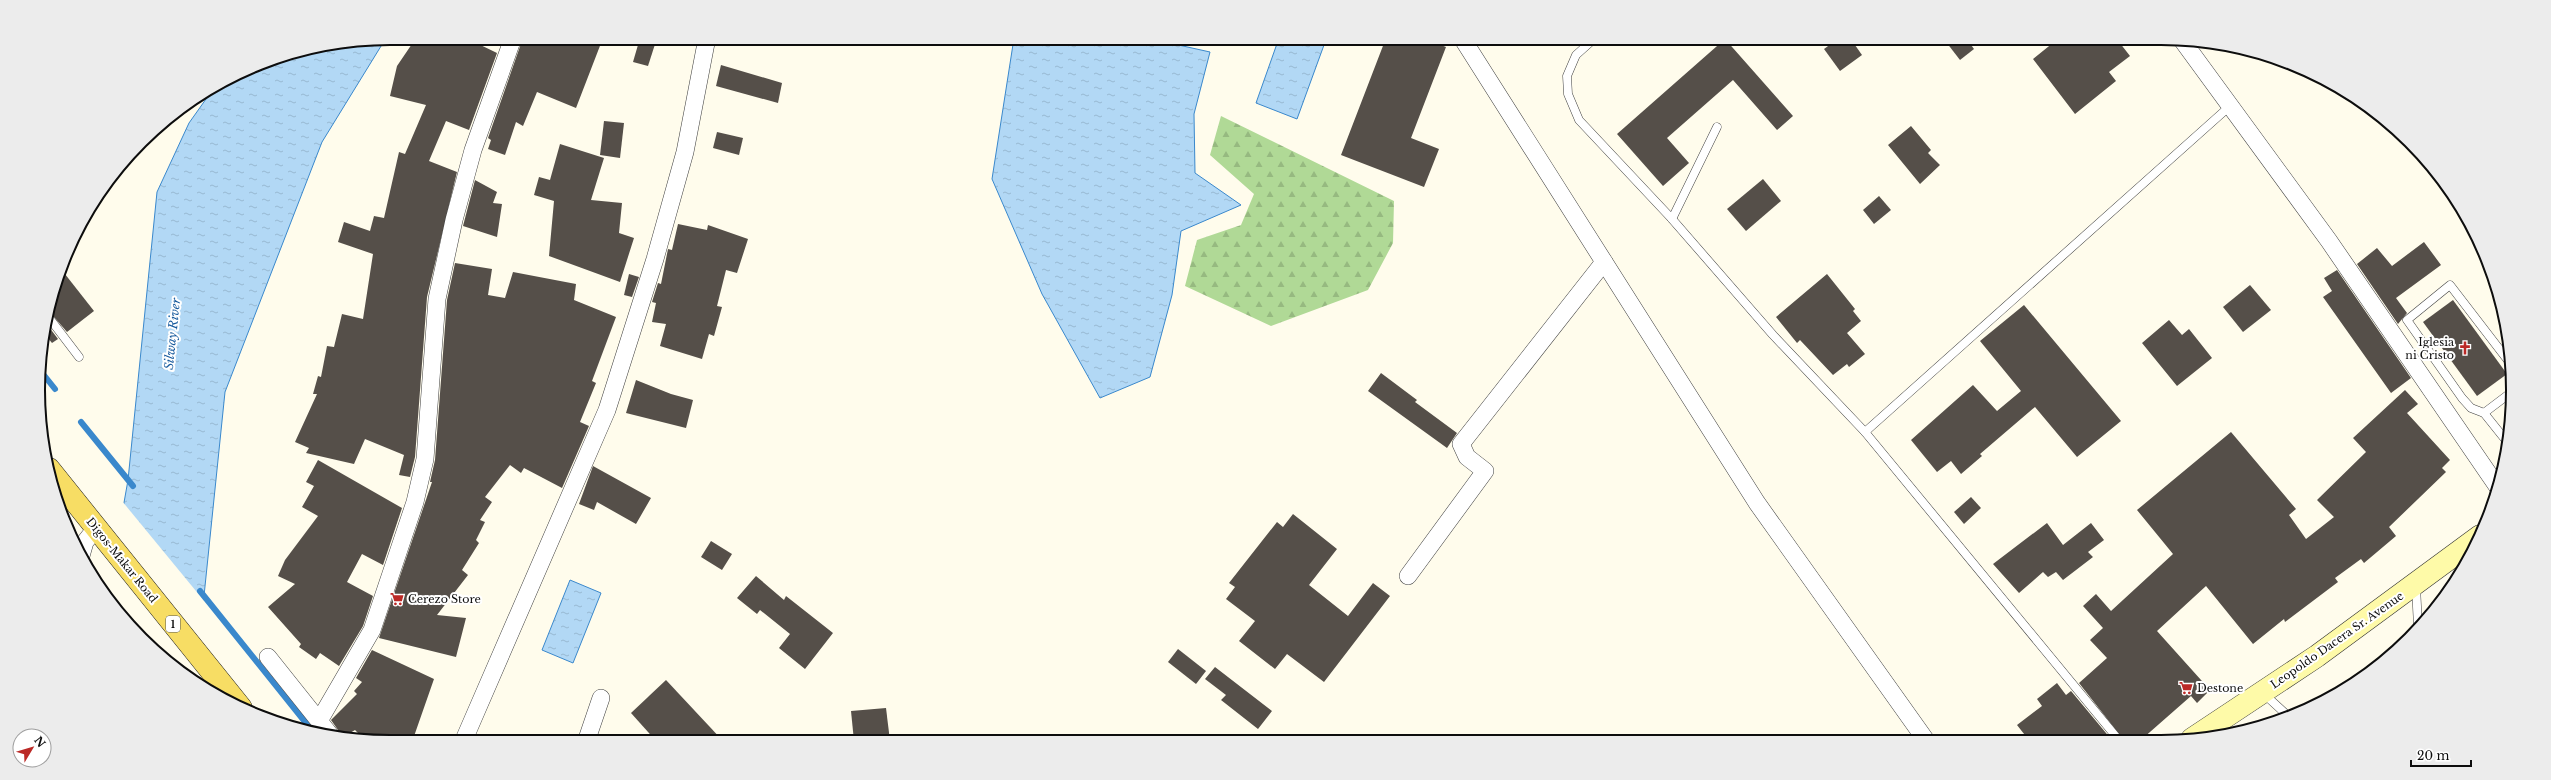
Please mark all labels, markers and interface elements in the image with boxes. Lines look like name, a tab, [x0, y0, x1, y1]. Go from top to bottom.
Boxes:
water label: Silway River	[161, 297, 183, 371]
place label: Iglesia ni Cristo	[2405, 335, 2455, 362]
church icon: Iglesia ni Cristo	[2457, 340, 2473, 356]
street label: Digos-Makar Road	[83, 515, 161, 606]
street label: Leopoldo Dacera Sr. Avenue	[2268, 589, 2406, 691]
supermarket icon: Cerezo Store	[389, 591, 405, 607]
place label: Cerezo Store	[408, 592, 481, 606]
road number: 1	[166, 616, 180, 632]
supermarket icon: Destone	[2178, 680, 2194, 696]
place label: Destone	[2197, 681, 2243, 695]
north arrow	[12, 728, 52, 768]
text: N	[31, 733, 49, 751]
scale bar	[2411, 742, 2471, 768]
text: 20 m	[2417, 748, 2449, 763]

